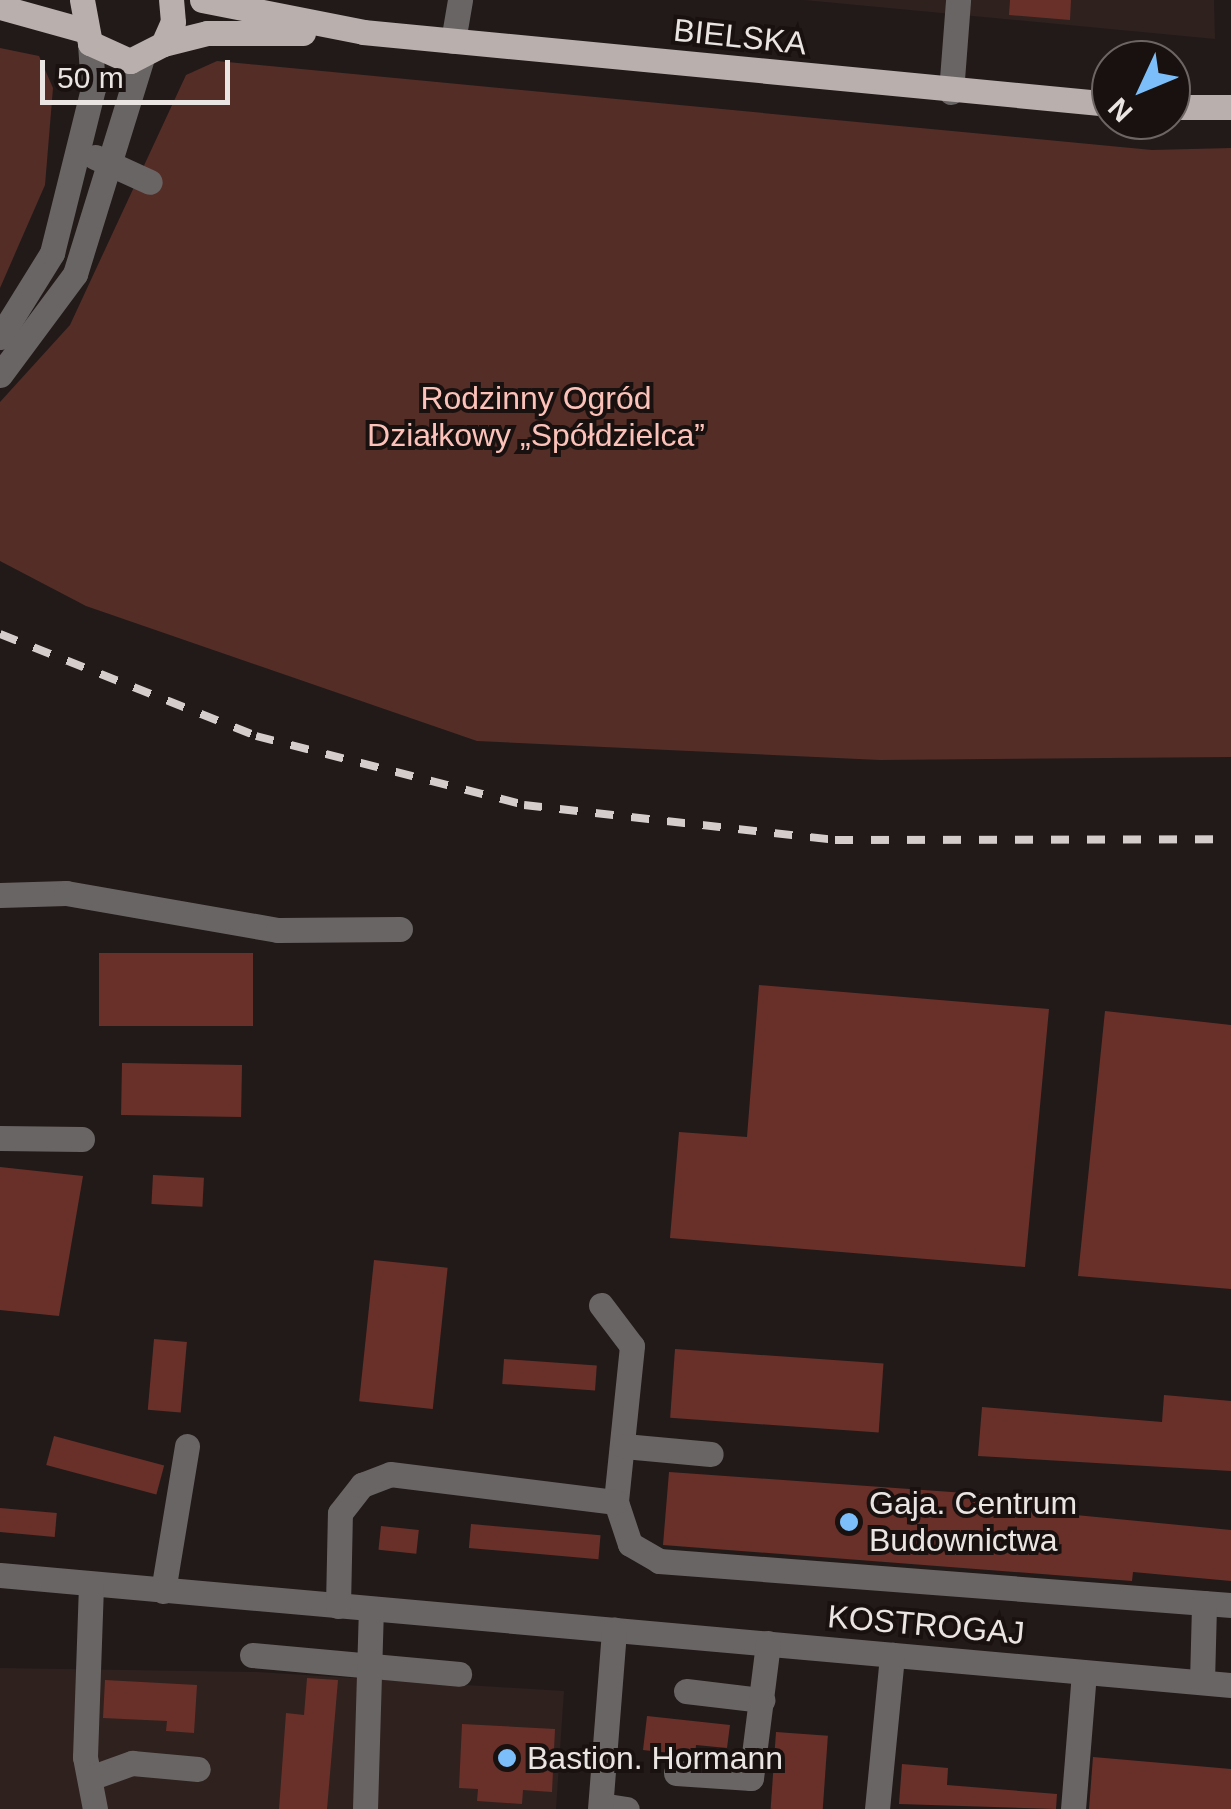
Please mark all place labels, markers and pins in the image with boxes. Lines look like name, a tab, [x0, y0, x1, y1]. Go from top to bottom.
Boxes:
place label: Gaja. Centrum Budownictwa	[869, 1485, 1077, 1560]
marker: Gaja. Centrum Budownictwa	[838, 1511, 860, 1533]
place label: Bastion. Hormann	[527, 1739, 783, 1777]
marker: Bastion. Hormann	[496, 1747, 518, 1769]

